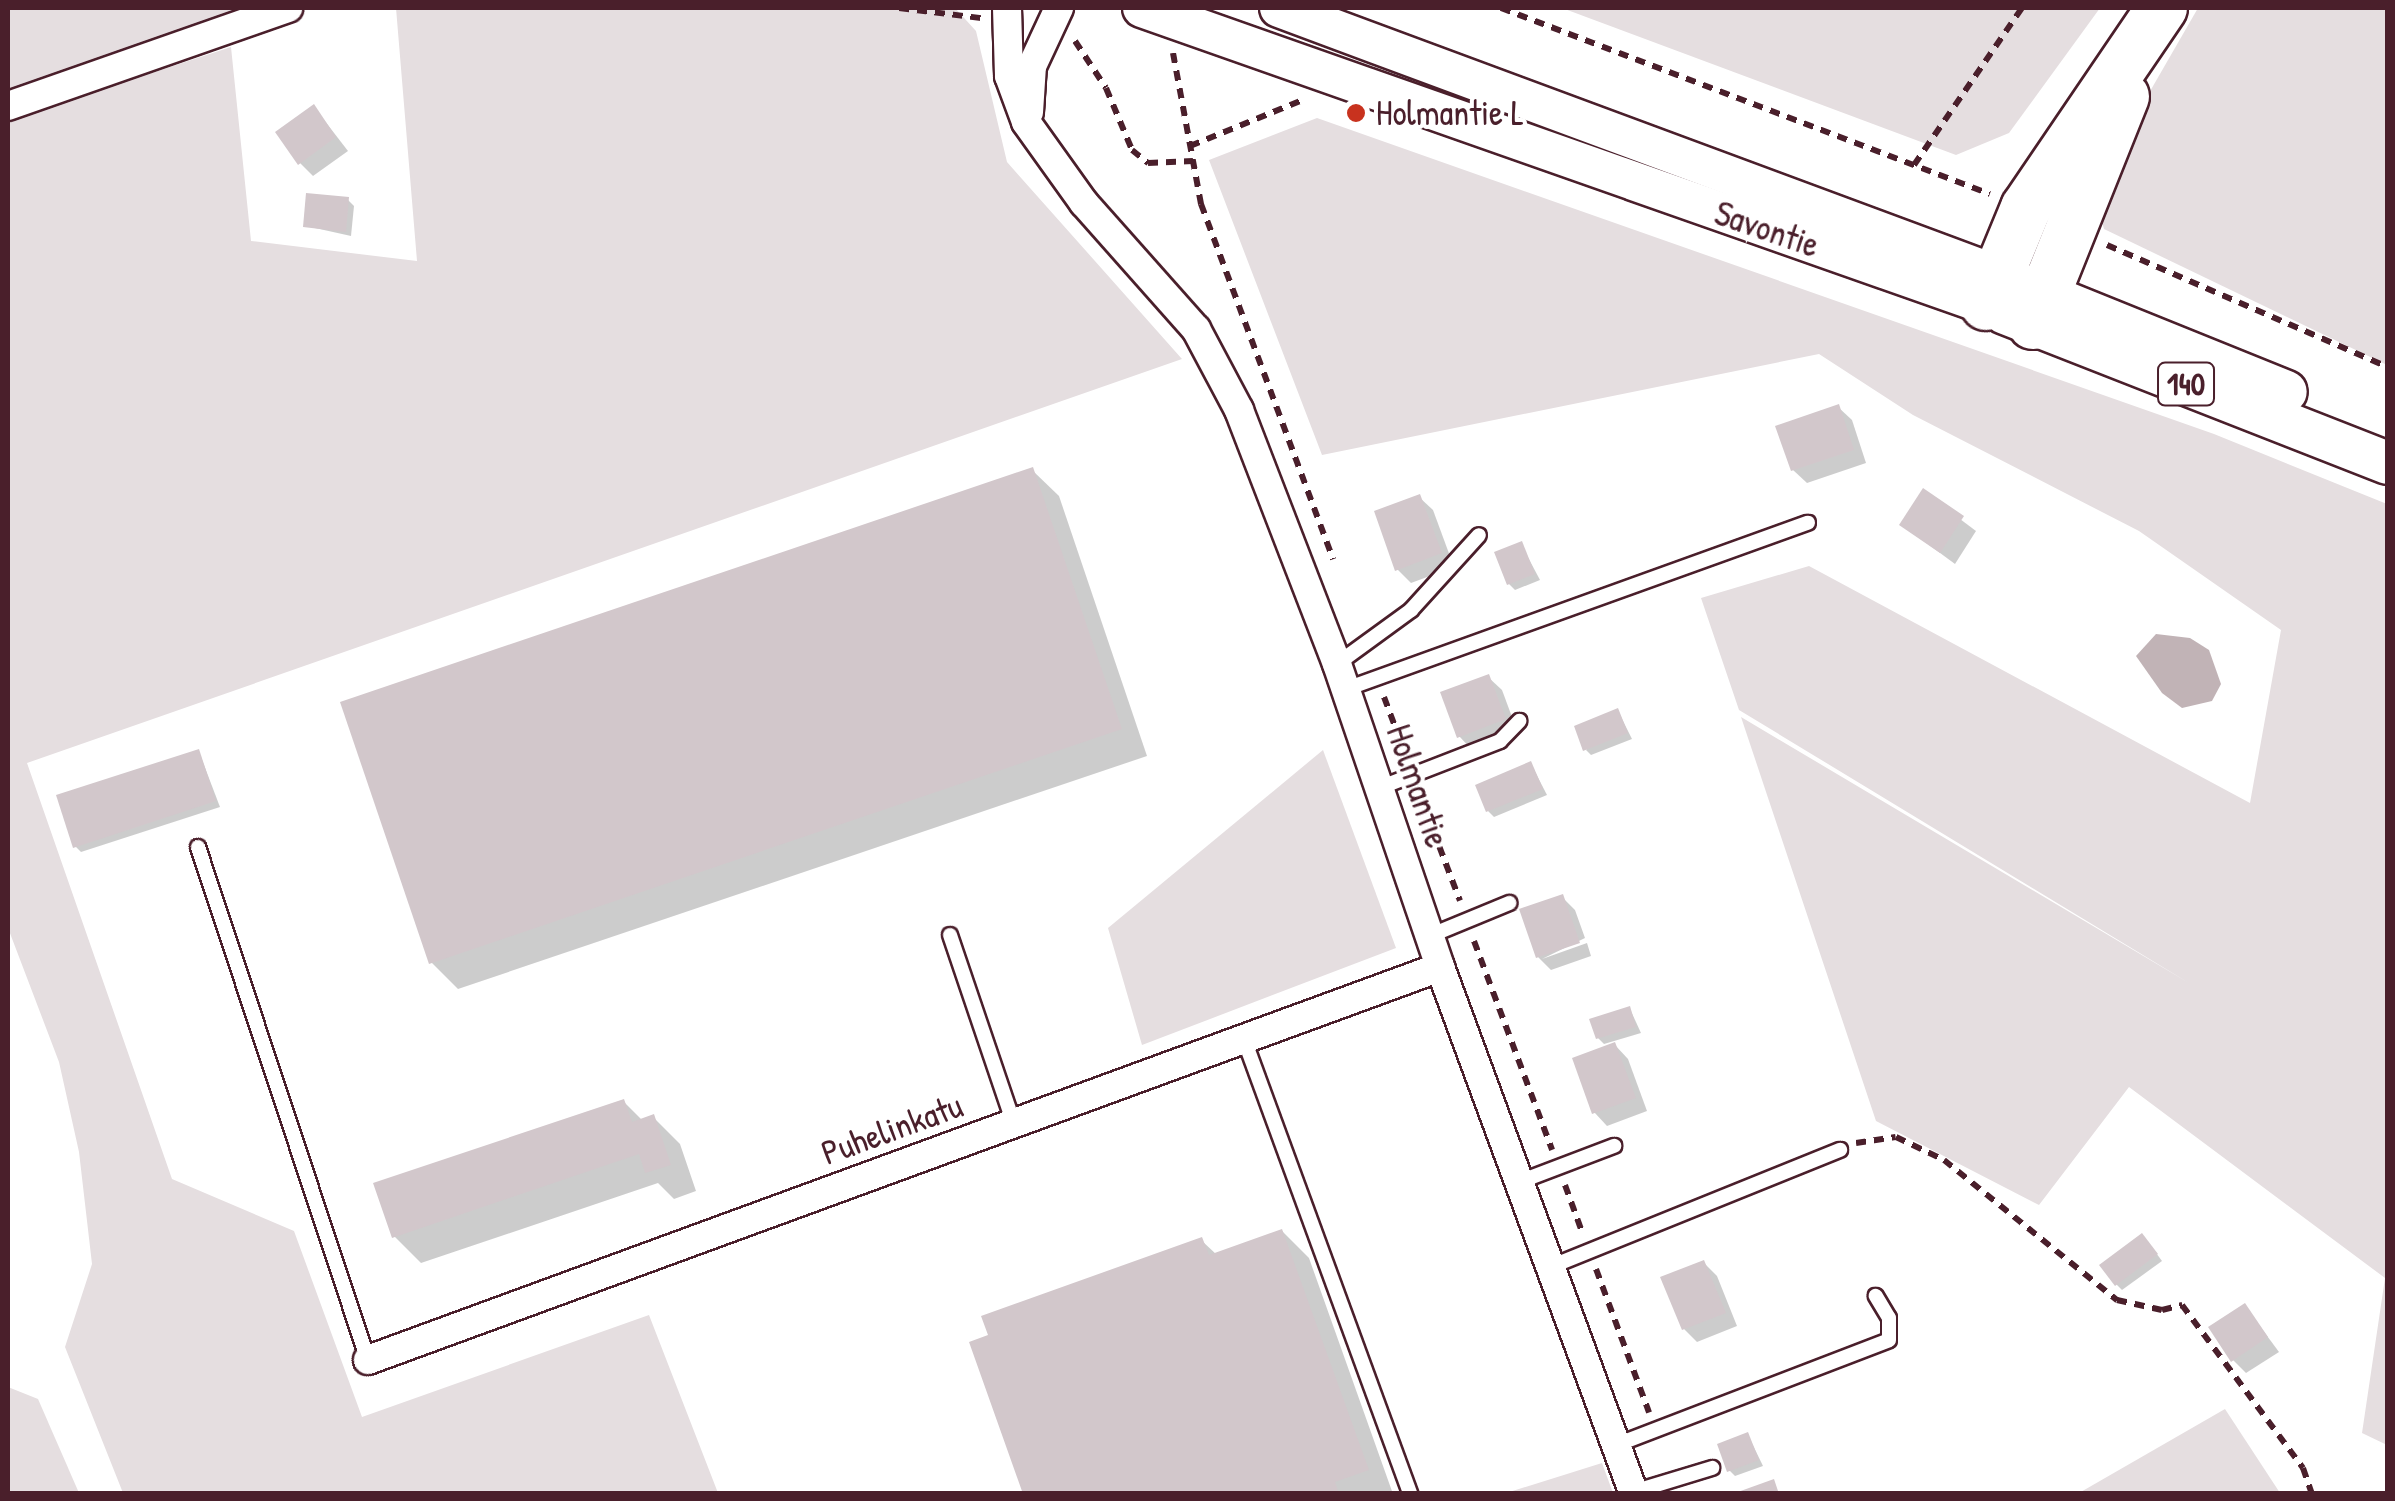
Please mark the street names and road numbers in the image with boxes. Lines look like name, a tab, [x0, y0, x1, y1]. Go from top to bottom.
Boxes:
street label: Savontie	[1709, 192, 1825, 266]
road number: 140	[2156, 357, 2216, 411]
street label: Holmantie	[1377, 719, 1459, 853]
street label: Puhelinkatu	[816, 1084, 968, 1174]

